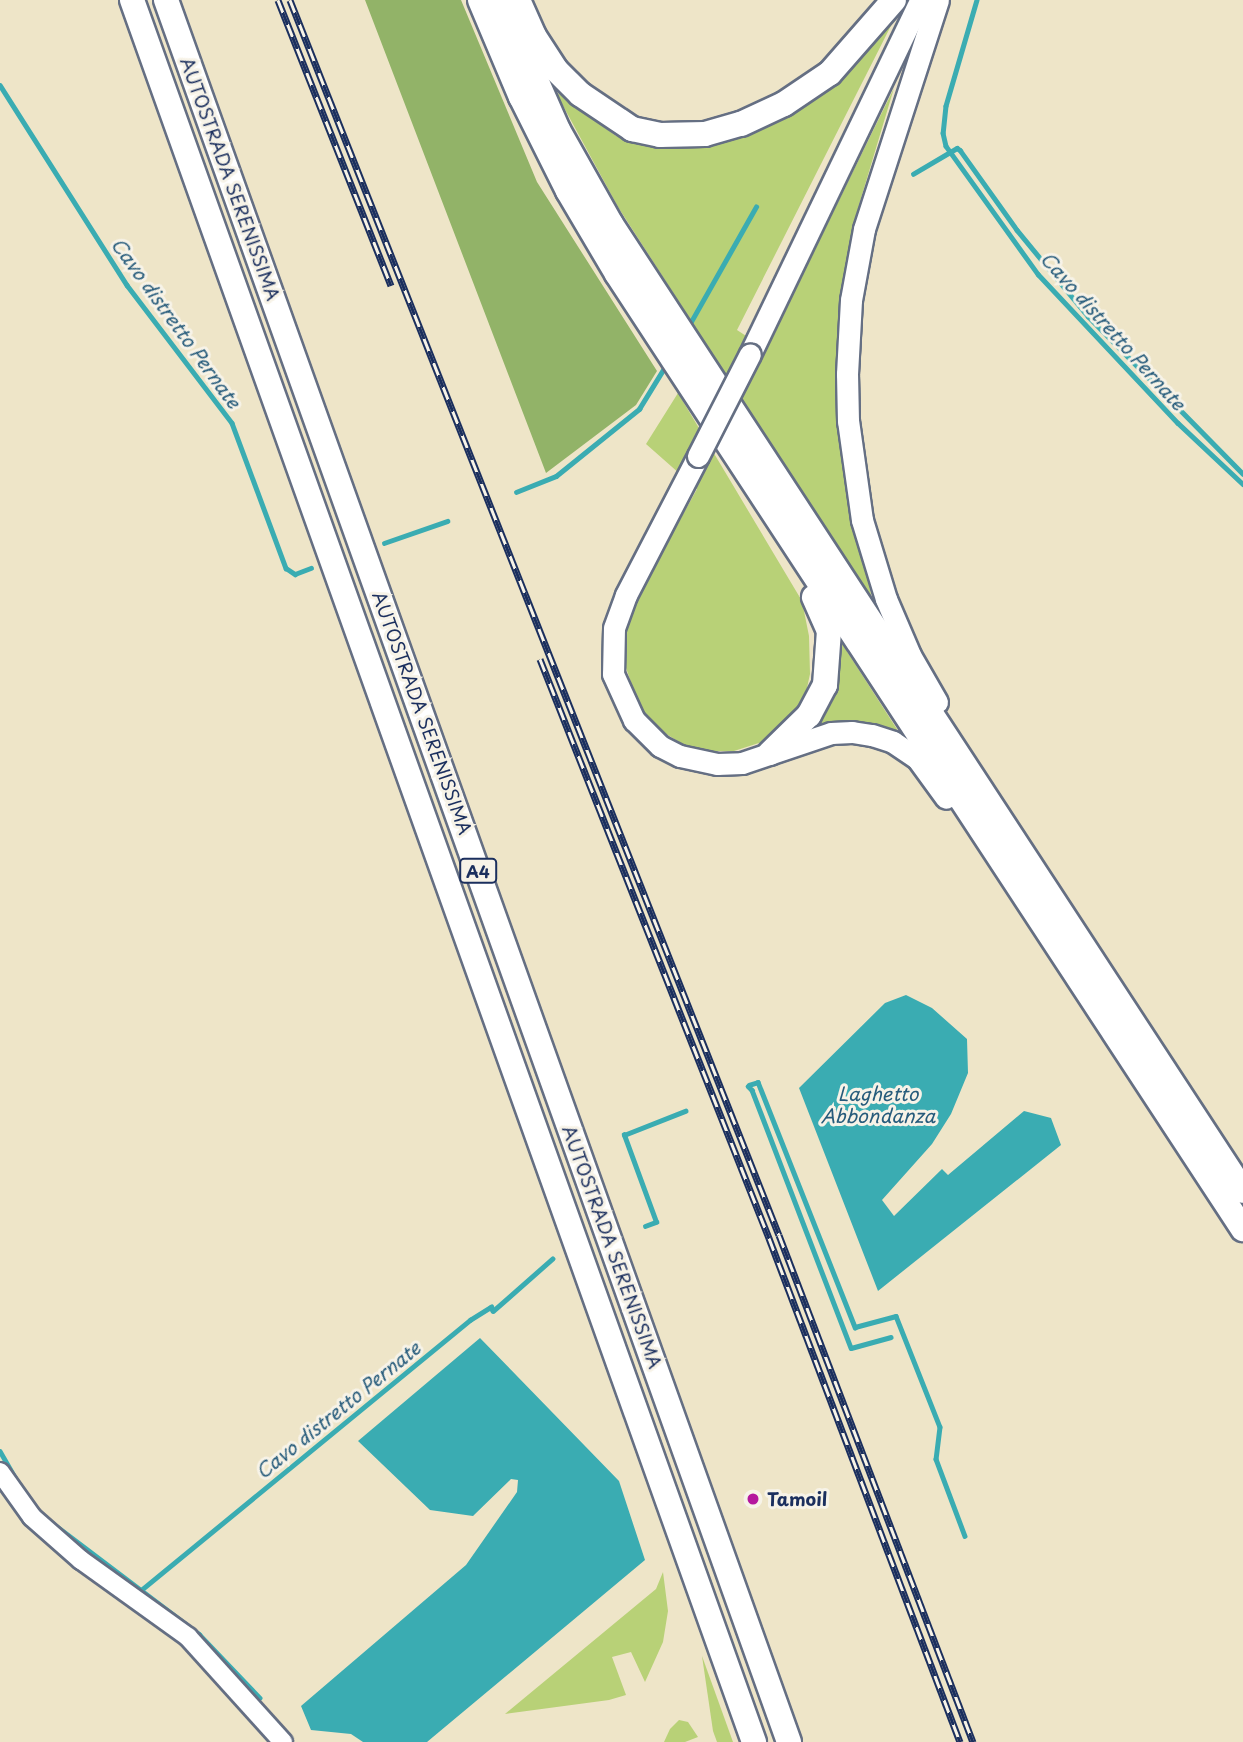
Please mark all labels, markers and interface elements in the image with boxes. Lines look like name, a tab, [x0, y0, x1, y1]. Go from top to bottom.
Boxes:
street label: AUTOSTRADA SERENISSIMA	[175, 53, 285, 305]
water label: Cavo distretto Pernate	[106, 232, 246, 414]
water label: Cavo distretto Pernate	[1035, 246, 1191, 416]
street label: AUTOSTRADA SERENISSIMA	[367, 587, 477, 839]
road number: A4	[459, 858, 497, 884]
water label: Laghetto Abbondanza	[821, 1083, 935, 1127]
street label: AUTOSTRADA SERENISSIMA	[557, 1121, 667, 1373]
water label: Cavo distretto Pernate	[250, 1336, 426, 1484]
place label: Tamoil	[767, 1488, 827, 1510]
marker: Tamoil	[745, 1491, 761, 1507]

